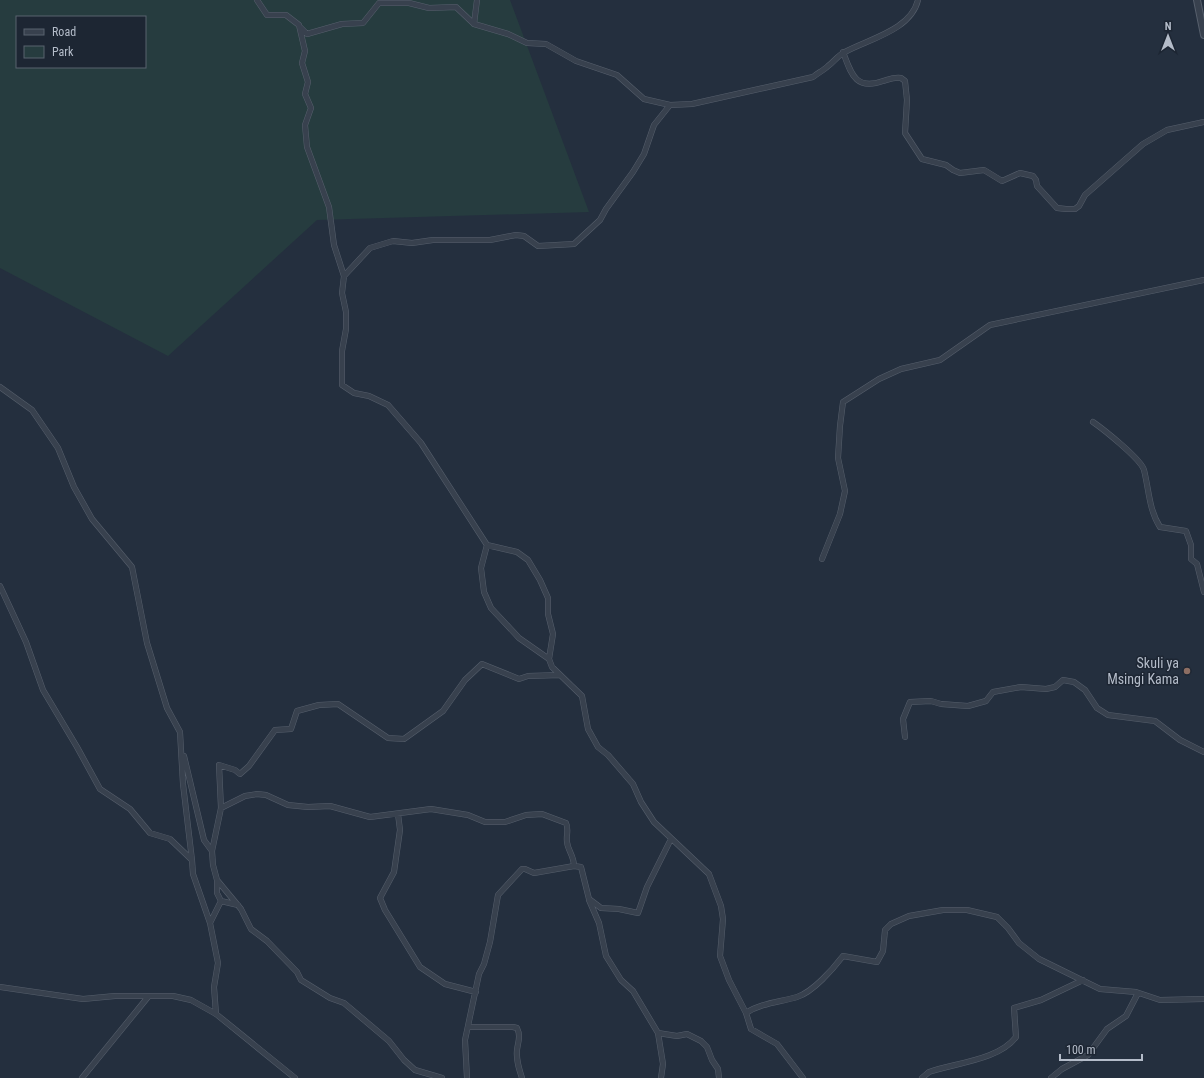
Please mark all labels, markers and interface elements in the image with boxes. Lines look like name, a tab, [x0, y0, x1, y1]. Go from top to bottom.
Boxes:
legend	[16, 16, 146, 68]
north arrow	[1148, 16, 1188, 56]
text: N	[1165, 20, 1172, 33]
text: Road	[52, 25, 76, 39]
text: Park	[52, 45, 74, 59]
place label: Skuli ya Msingi Kama	[1107, 655, 1179, 687]
marker: Skuli ya Msingi Kama	[1182, 666, 1192, 676]
scale bar	[1060, 1036, 1142, 1062]
text: 100 m	[1066, 1043, 1096, 1057]

